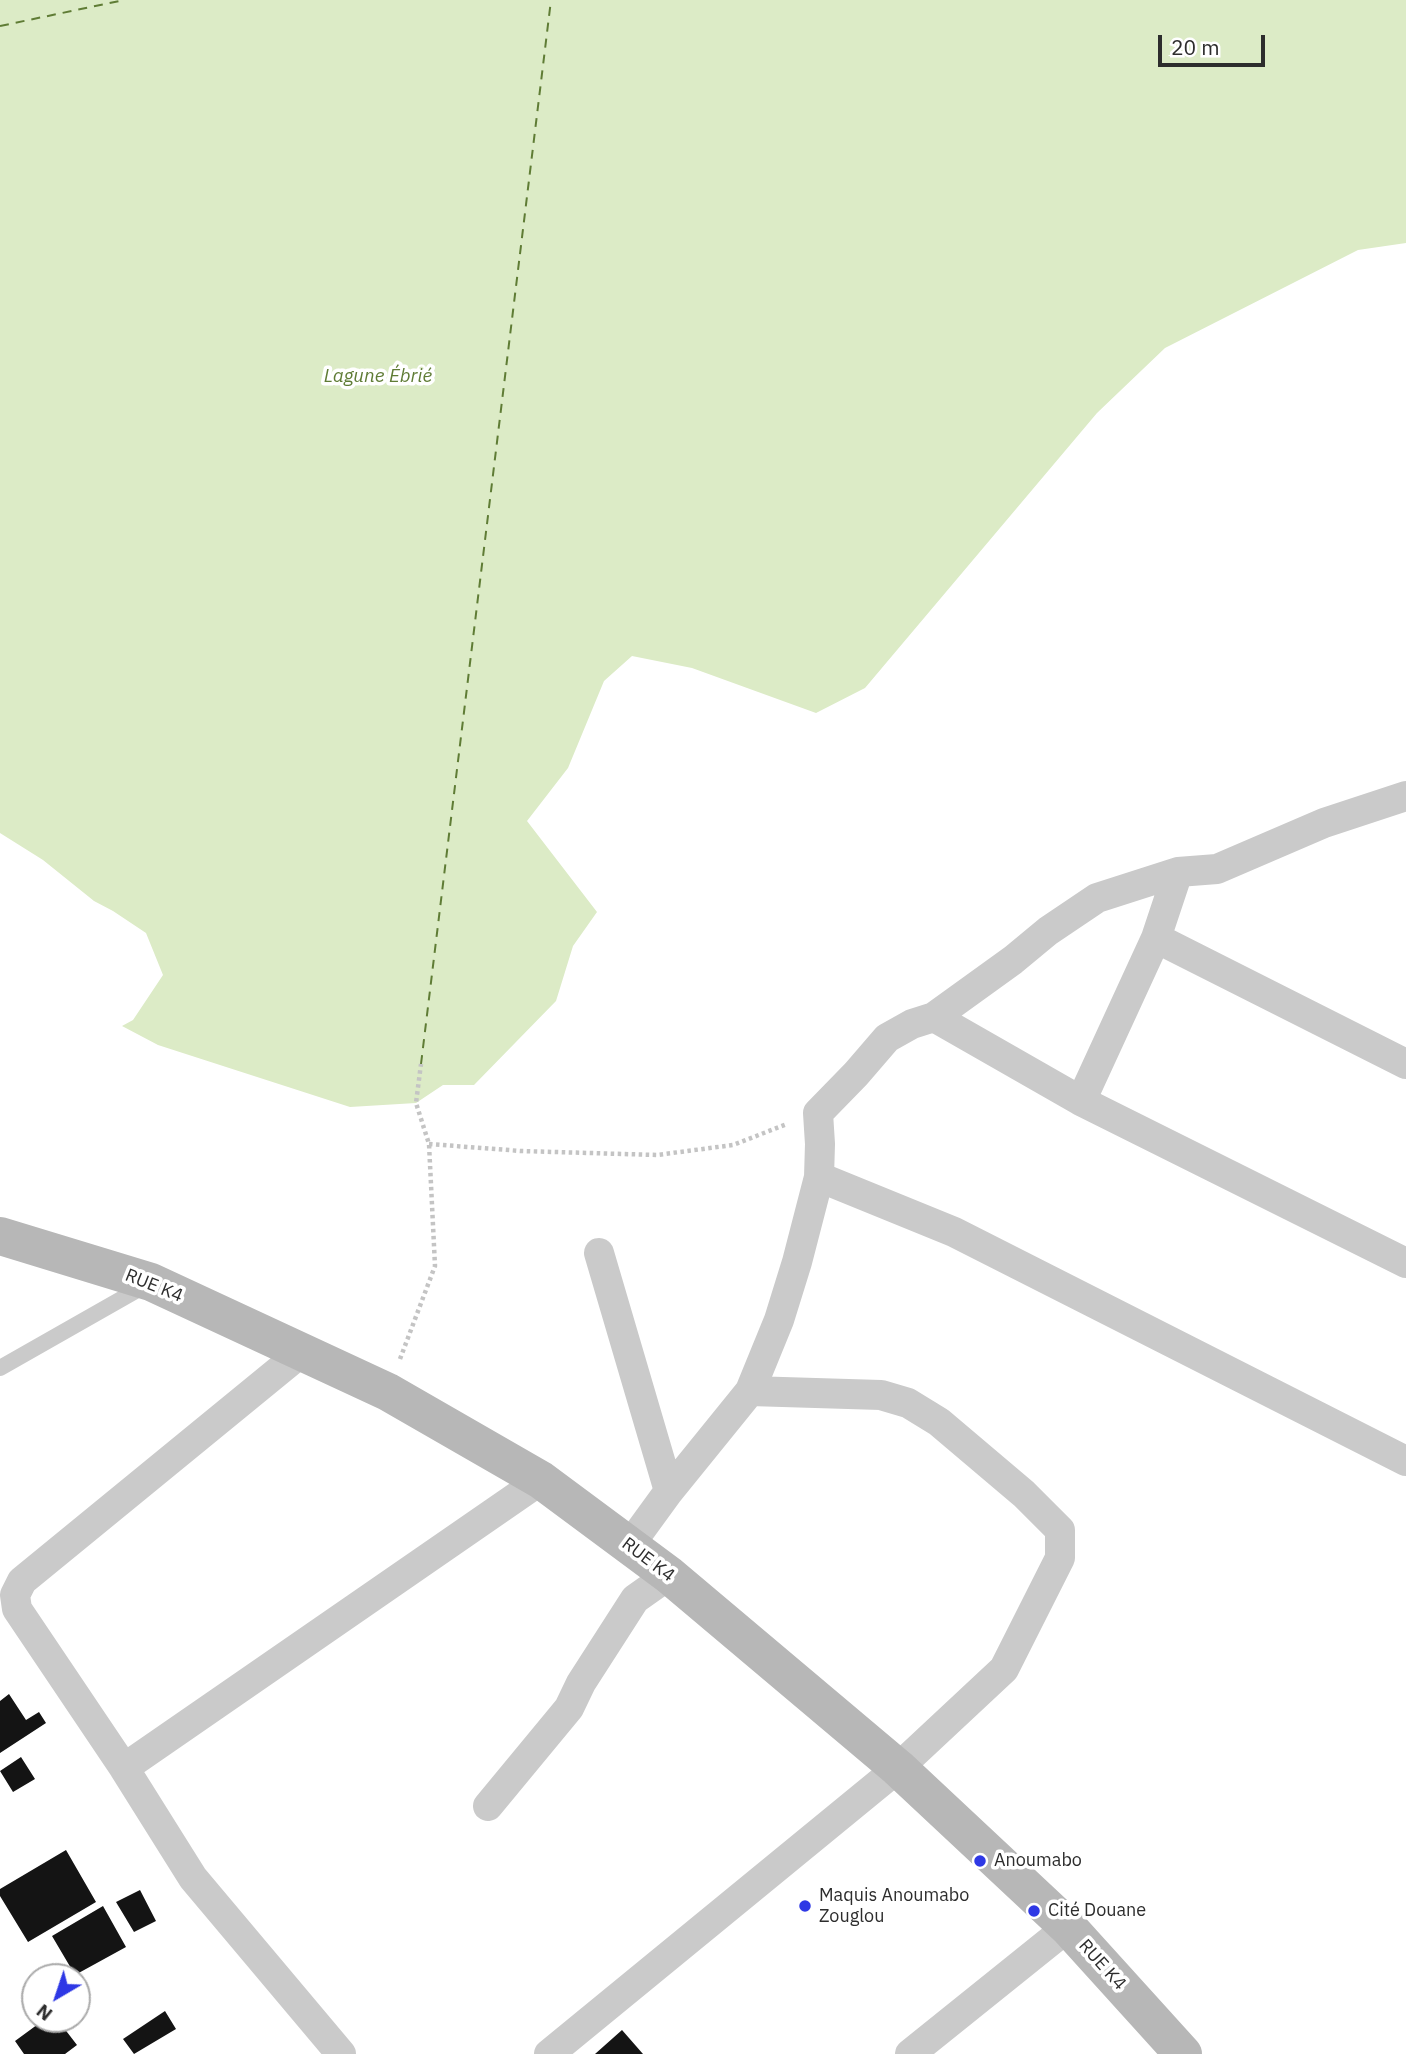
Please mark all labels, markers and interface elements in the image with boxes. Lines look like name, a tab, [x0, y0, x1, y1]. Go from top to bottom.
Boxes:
scale bar	[1161, 21, 1268, 65]
text: 20 m	[1171, 33, 1220, 61]
water label: Lagune Ébrié	[324, 366, 432, 388]
street label: RUE K4	[122, 1265, 186, 1307]
street label: RUE K4	[617, 1533, 679, 1587]
place label: Anoumabo	[994, 1850, 1082, 1872]
marker: Anoumabo	[972, 1853, 988, 1869]
place label: Maquis Anoumabo Zouglou	[819, 1885, 969, 1927]
marker: Maquis Anoumabo Zouglou	[797, 1898, 813, 1914]
place label: Cité Douane	[1048, 1900, 1146, 1922]
marker: Cité Douane	[1026, 1903, 1042, 1919]
street label: RUE K4	[1074, 1935, 1130, 1995]
north arrow	[21, 1963, 91, 2033]
text: N	[31, 1999, 57, 2026]

